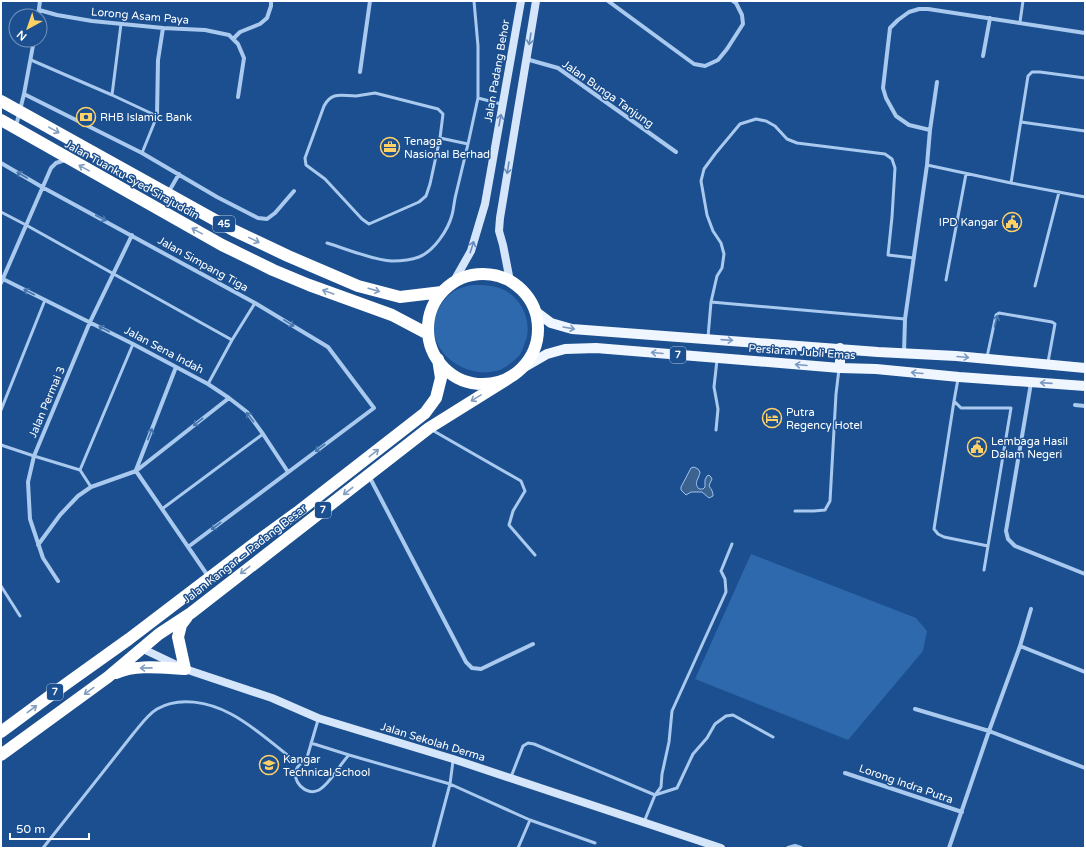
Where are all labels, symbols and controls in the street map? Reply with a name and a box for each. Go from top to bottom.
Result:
street label: Lorong Asam Paya [91,5,189,27]
north arrow [8,8,48,48]
street label: Jalan Padang Behor [482,18,513,123]
text: N [14,27,29,43]
one-way arrow [526,33,534,46]
street label: Jalan Bunga Tanjung [560,58,656,130]
bank icon: RHB Islamic Bank [75,106,97,128]
place label: RHB Islamic Bank [100,111,192,124]
one-way arrow [496,114,504,127]
one-way arrow [48,127,60,135]
place label: Tenaga Nasional Berhad [404,135,490,161]
office icon: Tenaga Nasional Berhad [379,136,401,158]
street label: Jalan Tuanku Syed Sirajuddin [62,137,202,223]
one-way arrow [504,161,512,174]
one-way arrow [78,163,90,171]
one-way arrow [16,170,28,178]
public building icon: IPD Kangar [1001,211,1023,233]
one-way arrow [95,215,107,223]
road number: 45 [213,216,235,232]
place label: IPD Kangar [939,216,999,229]
one-way arrow [192,227,204,235]
street label: Jalan Simpang Tiga [156,234,250,294]
one-way arrow [248,237,260,244]
one-way arrow [469,240,476,253]
one-way arrow [367,287,380,294]
one-way arrow [24,288,36,296]
one-way arrow [321,288,334,295]
one-way arrow [992,315,1000,328]
one-way arrow [283,320,295,328]
street label: Jalan Sena Indah [122,324,206,376]
one-way arrow [563,324,576,332]
one-way arrow [98,325,110,332]
one-way arrow [720,337,733,344]
street label: Persiaran Jubli Emas [748,342,856,362]
road number: 7 [670,347,686,363]
one-way arrow [651,349,664,357]
one-way arrow [956,353,969,361]
one-way arrow [795,361,808,368]
street label: Jalan Permai 3 [26,364,68,440]
one-way arrow [910,369,923,377]
one-way arrow [1040,380,1053,387]
one-way arrow [470,395,482,403]
place label: Putra Regency Hotel [786,406,862,432]
hotel icon: Putra Regency Hotel [761,407,783,429]
one-way arrow [246,411,255,422]
one-way arrow [193,417,204,426]
one-way arrow [146,429,154,441]
place label: Lembaga Hasil Dalam Negeri [991,435,1068,461]
public building icon: Lembaga Hasil Dalam Negeri [966,436,988,458]
one-way arrow [315,444,326,452]
one-way arrow [368,449,379,457]
one-way arrow [343,486,354,495]
street label: Jalan Kangar – Padang Besar [181,501,310,606]
road number: 7 [315,502,331,518]
one-way arrow [211,522,222,530]
one-way arrow [240,566,251,575]
one-way arrow [140,664,153,672]
road number: 7 [47,684,63,700]
one-way arrow [84,687,95,695]
one-way arrow [27,705,38,713]
street label: Jalan Sekolah Derma [379,720,487,764]
place label: Kangar Technical School [283,753,370,779]
school or university icon: Kangar Technical School [258,754,280,776]
street label: Lorong Indra Putra [857,762,955,806]
scale bar [10,815,89,841]
text: 50 m [16,822,45,836]

